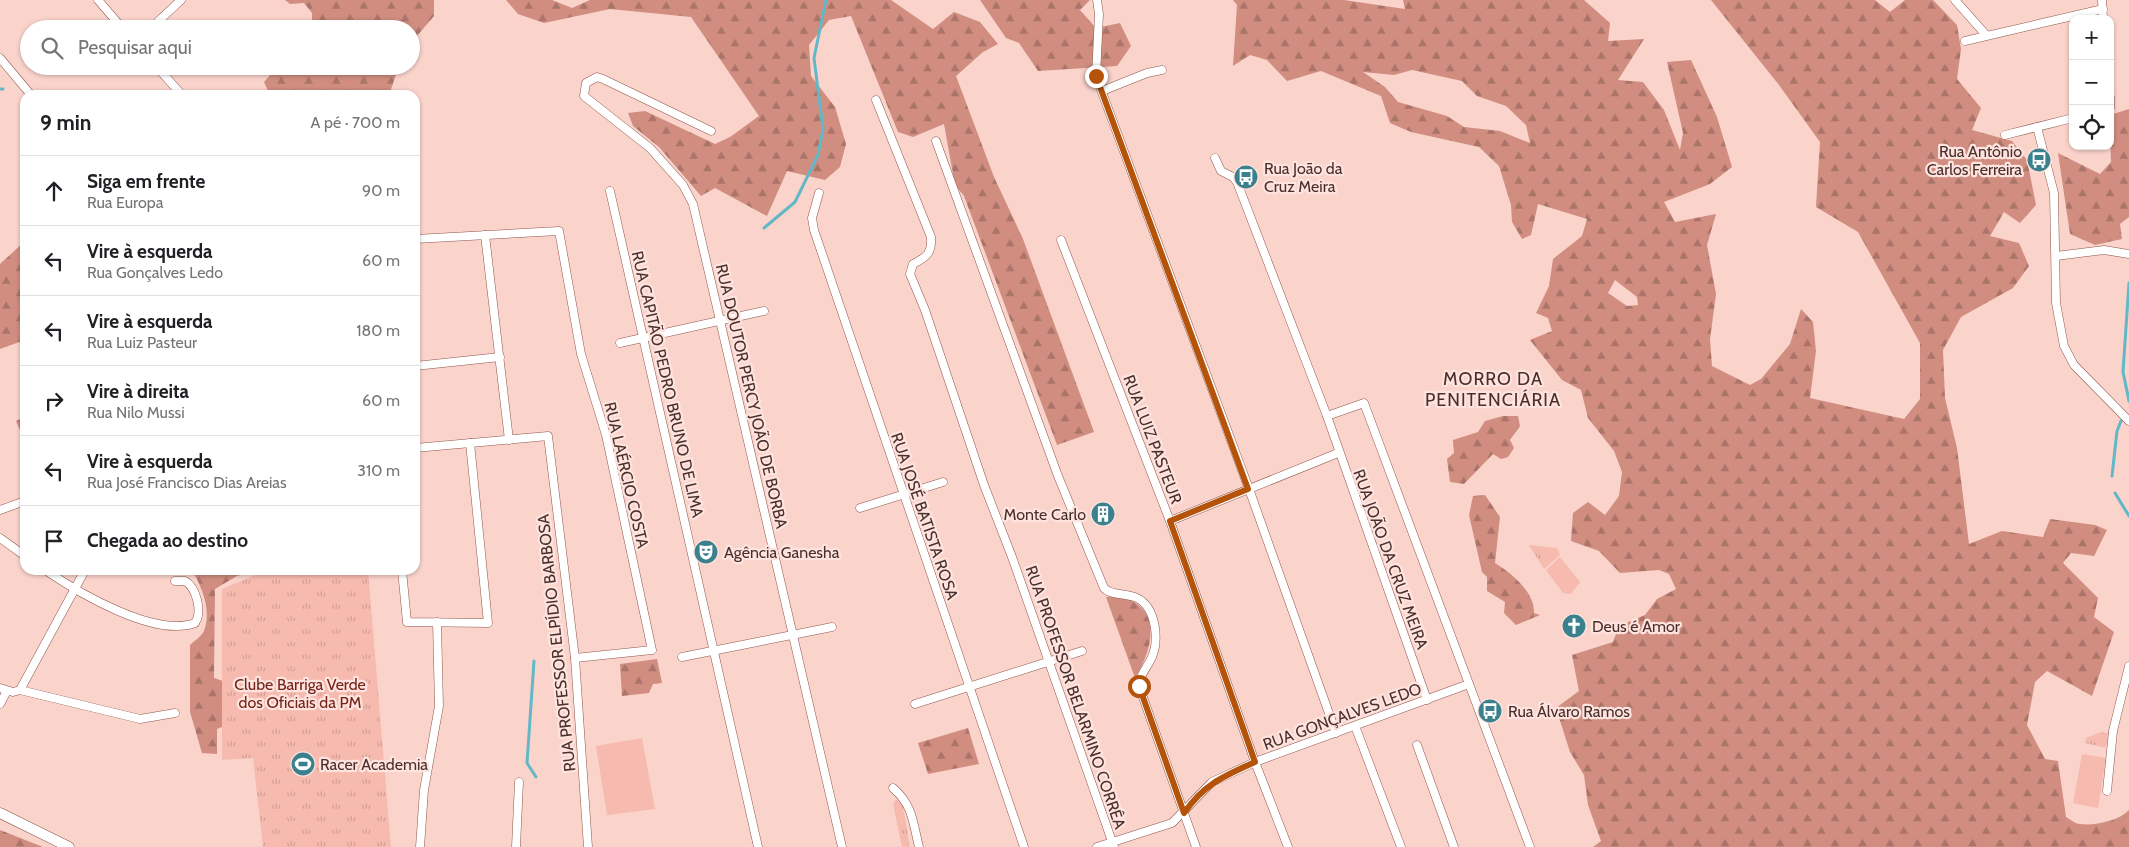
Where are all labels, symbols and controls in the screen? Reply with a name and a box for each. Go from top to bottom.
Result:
map controls [2069,15,2114,150]
button: + [2069,15,2114,60]
search box [20,20,420,75]
icon: search [38,34,66,62]
text: Pesquisar aqui [78,36,192,59]
button: − [2069,60,2114,105]
route end [1085,65,1108,88]
button: locate [2069,105,2114,150]
text: 9 min [40,110,91,135]
text: A pé · 700 m [311,113,400,132]
place label: Rua Antônio Carlos Ferreira [1927,142,2022,179]
bus stop icon: Rua Antônio Carlos Ferreira [2026,147,2052,173]
place label: Rua João da Cruz Meira [1264,159,1343,196]
bus stop icon: Rua João da Cruz Meira [1233,164,1259,190]
text: Siga em frente [87,170,205,193]
icon: ahead [40,177,68,205]
text: 90 m [362,181,400,200]
text: Rua Europa [87,193,163,212]
text: Vire à esquerda [87,240,213,263]
icon: left [40,247,68,275]
street label: RUA CAPITÃO PEDRO BRUNO DE LIMA [628,249,707,519]
text: 60 m [362,251,400,270]
street label: RUA DOUTOR PERCY JOÃO DE BORBA [712,262,791,530]
text: Rua Gonçalves Ledo [87,263,223,282]
text: Vire à esquerda [87,310,213,333]
icon: left [40,317,68,345]
text: 180 m [356,321,400,340]
text: Rua Luiz Pasteur [87,333,197,352]
district label: MORRO DA PENITENCIÁRIA [1425,368,1561,411]
street label: RUA LUIZ PASTEUR [1119,372,1186,507]
text: Vire à direita [87,380,189,403]
icon: right [40,387,68,415]
text: 60 m [362,391,400,410]
street label: RUA LAÉRCIO COSTA [600,400,653,550]
text: Rua Nilo Mussi [87,403,185,422]
street label: RUA JOSÉ BATISTA ROSA [887,430,962,602]
text: Vire à esquerda [87,450,213,473]
icon: left [40,457,68,485]
text: 310 m [357,461,400,480]
street label: RUA JOÃO DA CRUZ MEIRA [1349,467,1432,652]
text: Rua José Francisco Dias Areias [87,473,287,492]
building icon: Monte Carlo [1090,501,1116,527]
place label: Monte Carlo [1003,505,1086,524]
street label: RUA PROFESSOR ELPÍDIO BARBOSA [534,513,579,773]
icon: arrive [40,527,68,555]
text: Chegada ao destino [87,529,248,552]
theatre icon: Agência Ganesha [693,539,719,565]
place label: Agência Ganesha [724,543,840,562]
street label: RUA PROFESSOR BELARMINO CORRÊA [1021,563,1130,831]
church icon: Deus é Amor [1561,613,1587,639]
place label: Deus é Amor [1592,617,1681,636]
park label: Clube Barriga Verde dos Oficiais da PM [234,675,366,712]
route start [1128,675,1151,698]
street label: RUA GONÇALVES LEDO [1260,679,1424,754]
bus stop icon: Rua Álvaro Ramos [1477,698,1503,724]
place label: Rua Álvaro Ramos [1508,702,1630,721]
sports icon: Racer Academia [290,751,316,777]
place label: Racer Academia [320,755,428,774]

